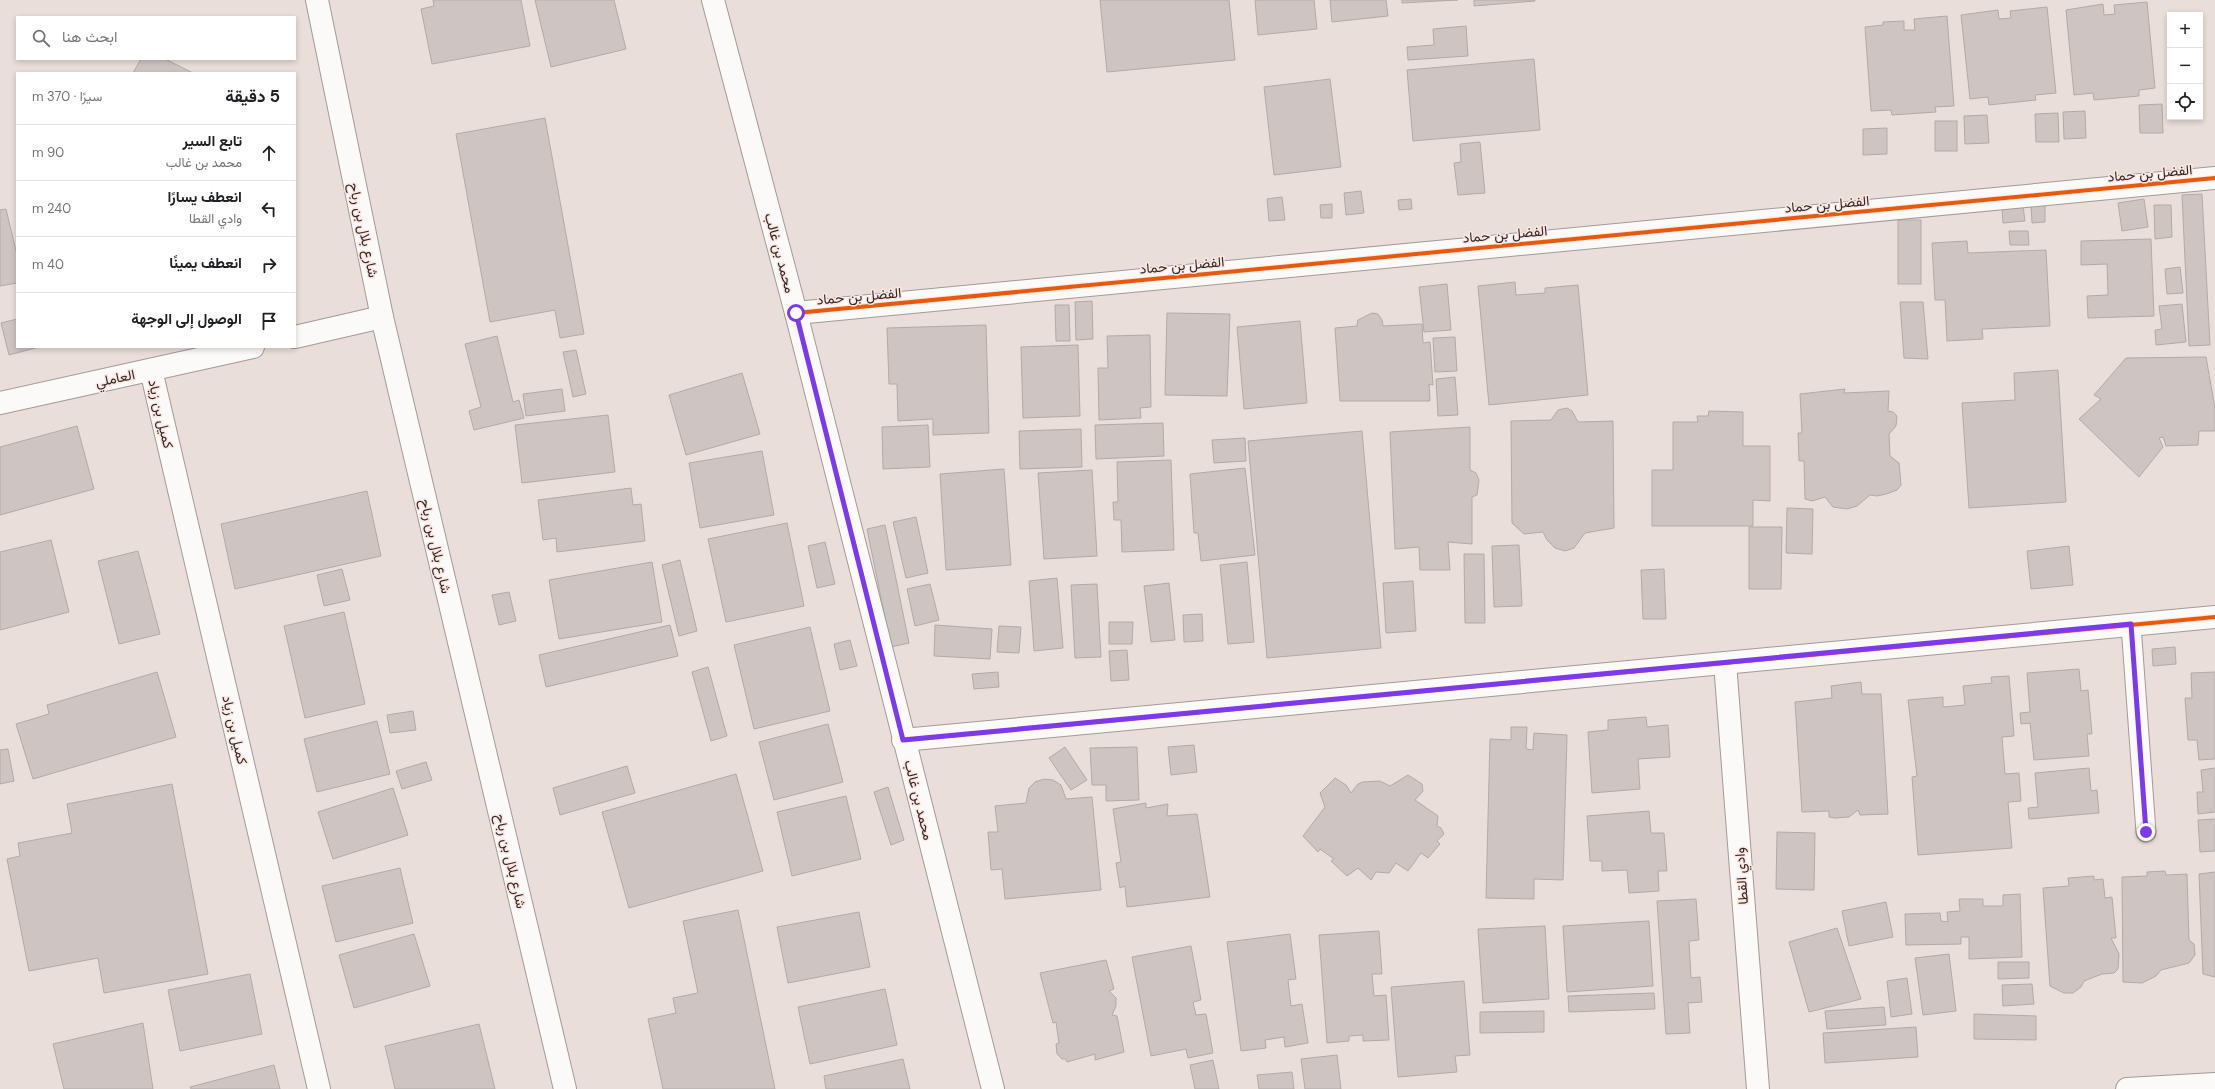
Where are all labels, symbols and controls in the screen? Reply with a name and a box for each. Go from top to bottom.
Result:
map controls [2167,12,2203,120]
button: + [2167,12,2203,48]
search box [16,16,296,60]
icon: search [30,27,52,49]
text: ابحث هنا [62,27,117,47]
button: − [2167,48,2203,84]
button: locate [2167,84,2203,120]
text: 5 دقيقة [225,85,280,107]
text: سيرًا · 370 m [32,88,102,105]
text: تابع السير [183,131,242,151]
icon: ahead [258,142,280,164]
text: 90 m [32,144,64,161]
text: محمد بن غالب [166,154,242,171]
street label: الفضل بن حماد [2107,160,2193,186]
street label: شارع بلال بن رباح [343,181,383,280]
text: انعطف يسارًا [167,187,242,207]
street label: الفضل بن حماد [1784,191,1870,217]
icon: left [258,198,280,220]
text: 240 m [32,200,71,217]
text: وادي القطا [189,210,242,227]
street label: محمد بن غالب [761,211,799,295]
street label: الفضل بن حماد [1462,221,1548,247]
street label: الفضل بن حماد [1139,252,1225,278]
text: انعطف يمينًا [169,253,242,273]
icon: right [258,254,280,276]
text: 40 m [32,256,64,273]
street label: الفضل بن حماد [816,283,902,309]
route start [787,304,805,322]
text: الوصول إلى الوجهة [131,309,242,329]
icon: arrive [258,310,280,332]
street label: العاملي [94,365,137,394]
street label: كميل بن زياد [144,378,178,450]
street label: شارع بلال بن رباح [414,497,456,596]
street label: كميل بن زياد [218,694,252,766]
street label: محمد بن غالب [900,758,938,842]
street label: شارع بلال بن رباح [489,812,531,911]
route end [2137,823,2155,841]
street label: وادي القطا [1730,847,1755,905]

